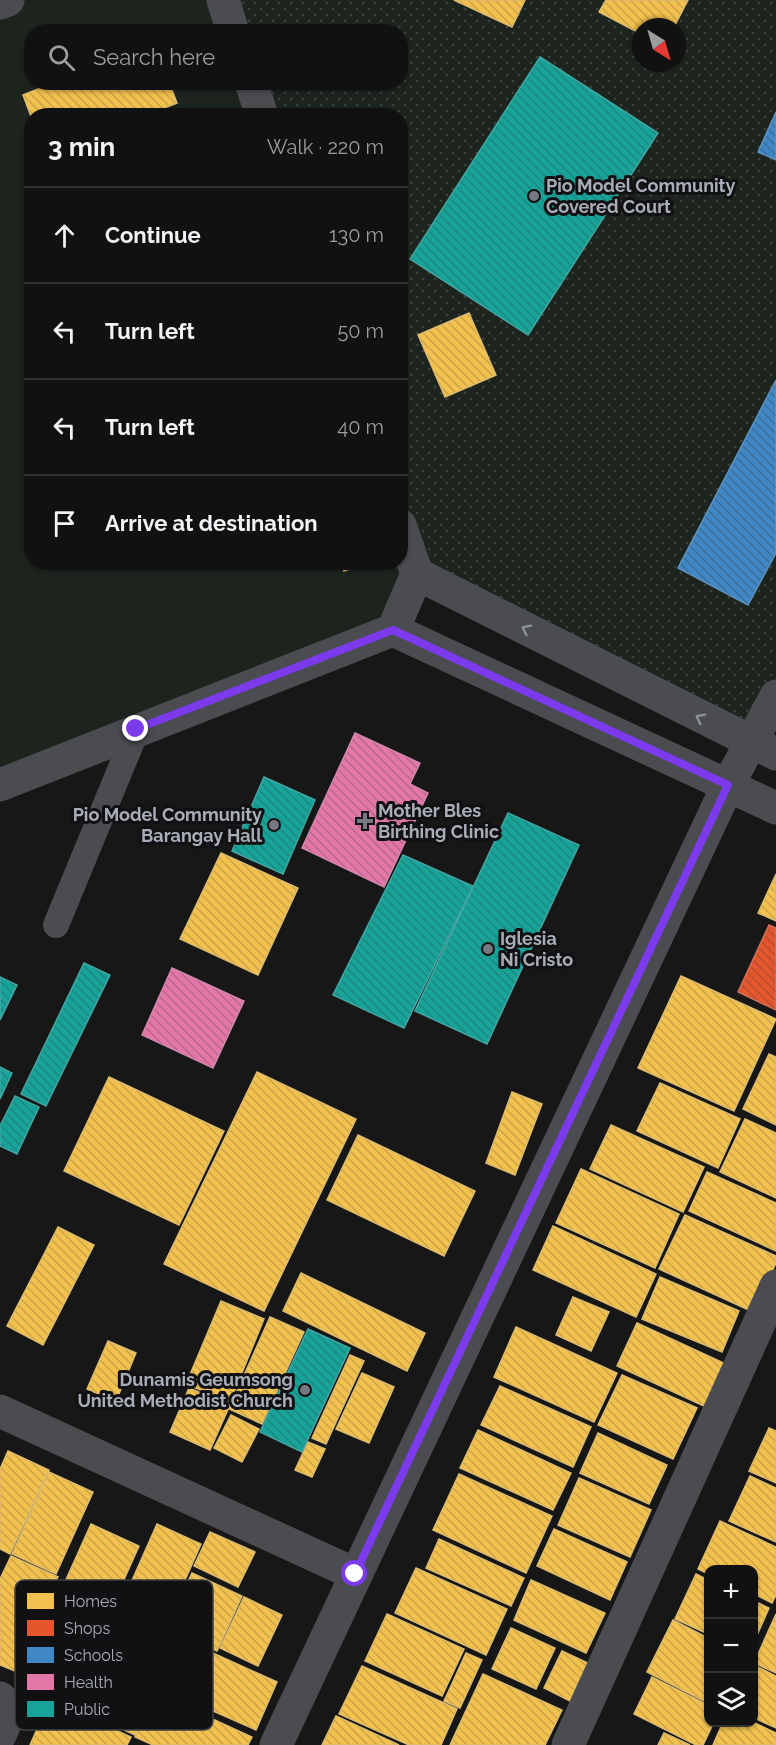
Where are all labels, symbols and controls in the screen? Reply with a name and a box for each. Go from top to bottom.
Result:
north arrow [632,18,686,72]
search box [24,24,408,90]
icon: search [45,41,78,74]
text: Search here [93,44,215,70]
text: 3 min [48,132,115,162]
text: Walk · 220 m [267,135,384,159]
place label: Pio Model Community Covered Court [546,175,735,217]
marker: Pio Model Community Covered Court [527,189,541,203]
icon: ahead [48,219,81,252]
text: Continue [105,222,201,248]
text: 130 m [329,223,384,247]
icon: left [48,315,81,348]
text: Turn left [105,318,195,344]
text: 50 m [337,319,384,343]
icon: left [48,411,81,444]
text: Turn left [105,414,195,440]
text: 40 m [337,415,384,439]
icon: arrive [48,507,81,540]
text: Arrive at destination [105,510,318,536]
one-way arrow [521,625,532,637]
one-way arrow [695,713,706,725]
route end [122,715,148,741]
place label: Mother Bles Birthing Clinic [378,800,499,842]
place label: Pio Model Community Barangay Hall [73,804,262,846]
marker: Mother Bles Birthing Clinic [356,812,374,830]
marker: Pio Model Community Barangay Hall [267,818,281,832]
place label: Iglesia Ni Cristo [500,928,573,970]
marker: Iglesia Ni Cristo [481,942,495,956]
place label: Dunamis Geumsong United Methodist Church [77,1369,293,1411]
marker: Dunamis Geumsong United Methodist Church [298,1383,312,1397]
route start [341,1560,367,1586]
map controls [704,1565,758,1727]
button: + [704,1565,758,1619]
legend [15,1580,213,1730]
text: Homes [64,1592,117,1611]
text: Shops [64,1619,110,1638]
button: − [704,1619,758,1673]
text: Schools [64,1646,123,1665]
text: Health [64,1673,113,1692]
button: layers [704,1673,758,1727]
text: Public [64,1700,110,1719]

